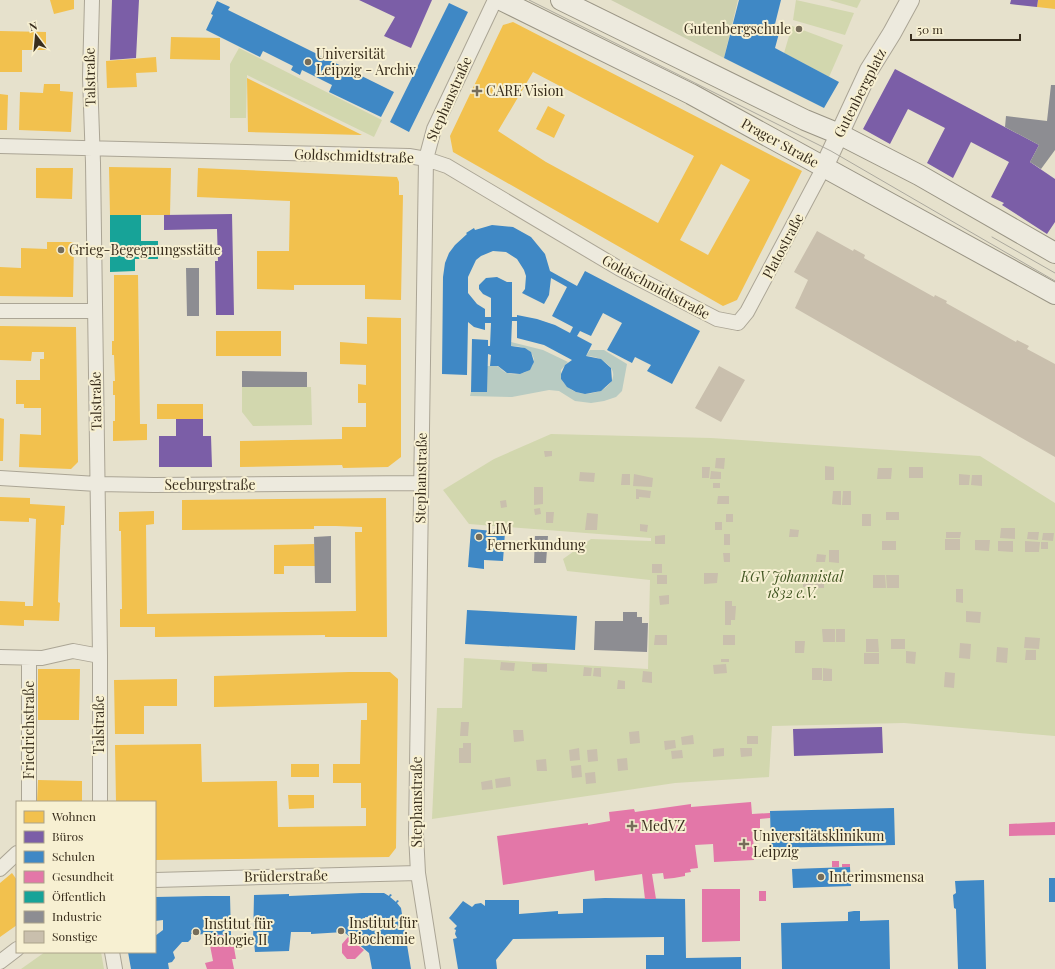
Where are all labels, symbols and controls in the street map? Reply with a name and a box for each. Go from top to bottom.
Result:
north arrow [16,16,56,56]
scale bar [911,16,1020,42]
text: N [27,18,39,34]
place label: Gutenbergschule [684,19,791,38]
text: 50 m [917,21,943,37]
marker: Gutenbergschule [794,24,804,34]
place label: Universität Leipzig - Archiv [316,44,416,79]
street label: Gutenbergplatz [829,45,890,141]
street label: Talstraße [79,47,100,107]
street label: Stephanstraße [421,53,476,144]
marker: Universität Leipzig - Archiv [303,57,313,67]
place label: CARE Vision [486,81,564,100]
marker: CARE Vision [471,85,483,97]
street label: Prager Straße [738,113,823,172]
street label: Goldschmidtstraße [294,144,414,167]
street label: Platostraße [757,210,808,282]
place label: Grieg-Begegnungsstätte [69,240,221,259]
marker: Grieg-Begegnungsstätte [56,245,66,255]
street label: Goldschmidtstraße [599,250,714,323]
street label: Talstraße [85,371,106,431]
street label: Stephanstraße [410,432,431,524]
street label: Seeburgstraße [165,475,255,494]
place label: LIM Fernerkundung [487,519,586,554]
marker: LIM Fernerkundung [474,532,484,542]
park label: KGV Johannistal 1832 e.V. [740,567,844,602]
street label: Friedrichstraße [19,681,38,779]
street label: Talstraße [89,695,108,755]
street label: Stephanstraße [407,757,426,847]
legend [16,801,156,953]
text: Wohnen [51,808,96,824]
place label: MedVZ [641,816,685,835]
marker: MedVZ [626,820,638,832]
place label: Universitätsklinikum Leipzig [753,826,885,861]
text: Büros [52,828,84,844]
marker: Universitätsklinikum Leipzig [738,838,750,850]
text: Schulen [52,848,95,864]
street label: Brüderstraße [244,865,328,886]
place label: Interimsmensa [829,867,924,886]
text: Gesundheit [52,868,115,884]
marker: Interimsmensa [816,872,826,882]
text: Öffentlich [52,888,106,904]
text: Industrie [52,908,102,924]
place label: Institut für Biochemie [349,913,418,948]
place label: Institut für Biologie II [204,914,273,949]
marker: Institut für Biochemie [336,926,346,936]
marker: Institut für Biologie II [191,927,201,937]
text: Sonstige [52,928,98,944]

